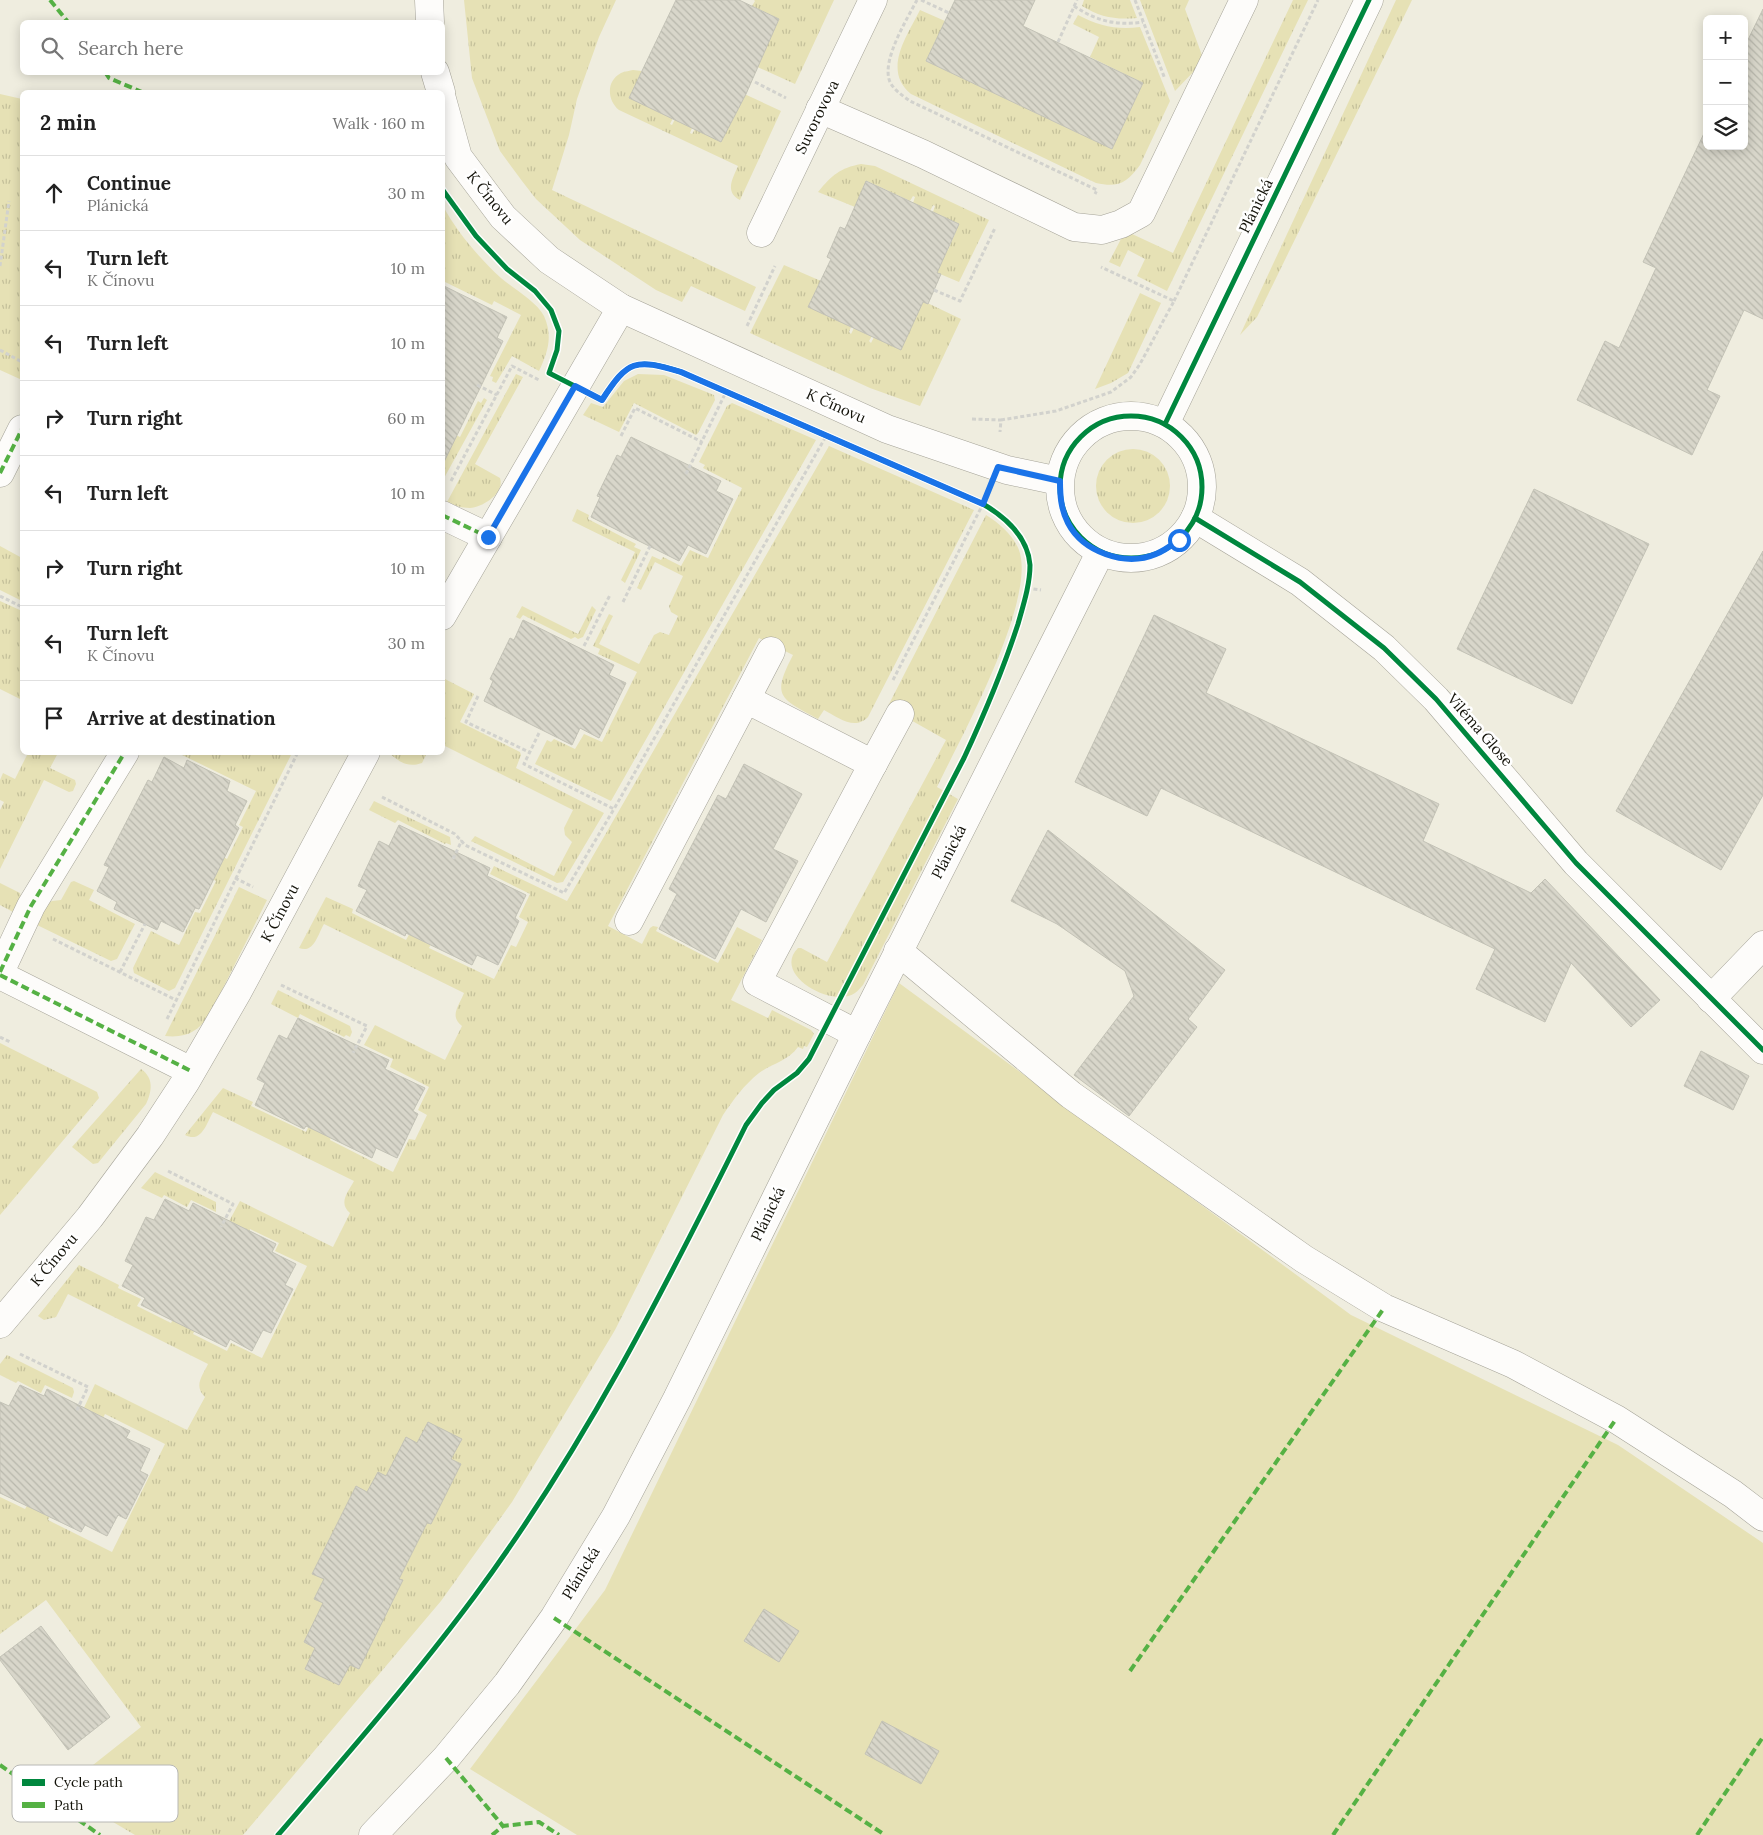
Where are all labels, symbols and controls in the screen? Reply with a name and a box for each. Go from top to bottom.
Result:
map controls [1703,15,1748,150]
button: + [1703,15,1748,60]
search box [20,20,445,75]
icon: search [38,34,66,62]
text: Search here [78,36,184,60]
button: − [1703,60,1748,105]
street label: Suvorovova [790,76,843,157]
button: layers [1703,105,1748,150]
text: 2 min [40,109,96,136]
text: Walk · 160 m [333,113,425,133]
street label: K Čínovu [463,167,518,228]
text: Continue [87,171,171,195]
street label: Plánická [1234,175,1277,236]
icon: ahead [40,179,68,207]
text: 30 m [388,183,425,203]
text: Plánická [87,195,149,215]
text: Turn left [87,246,168,270]
icon: left [40,254,68,282]
text: 10 m [391,258,425,278]
text: K Čínovu [87,270,154,290]
icon: left [40,329,68,357]
text: Turn left [87,331,168,355]
text: 10 m [391,333,425,353]
street label: K Čínovu [803,384,869,427]
icon: right [40,404,68,432]
text: Turn right [87,406,183,430]
text: 60 m [387,408,425,428]
icon: left [40,479,68,507]
text: Turn left [87,481,168,505]
text: 10 m [391,483,425,503]
route end [477,526,500,549]
route start [1168,529,1191,552]
icon: right [40,554,68,582]
text: Turn right [87,556,183,580]
text: 10 m [391,558,425,578]
text: Turn left [87,621,168,645]
icon: left [40,629,68,657]
text: 30 m [388,633,425,653]
text: K Čínovu [87,645,154,665]
street label: Viléma Glose [1443,689,1517,770]
icon: arrive [40,704,68,732]
text: Arrive at destination [87,706,276,730]
street label: Plánická [927,821,970,882]
street label: K Čínovu [256,880,303,945]
street label: Plánická [746,1183,789,1244]
street label: K Čínovu [26,1229,81,1290]
street label: Plánická [558,1543,604,1602]
legend [12,1765,178,1822]
text: Cycle path [54,1773,123,1791]
text: Path [54,1796,83,1814]

